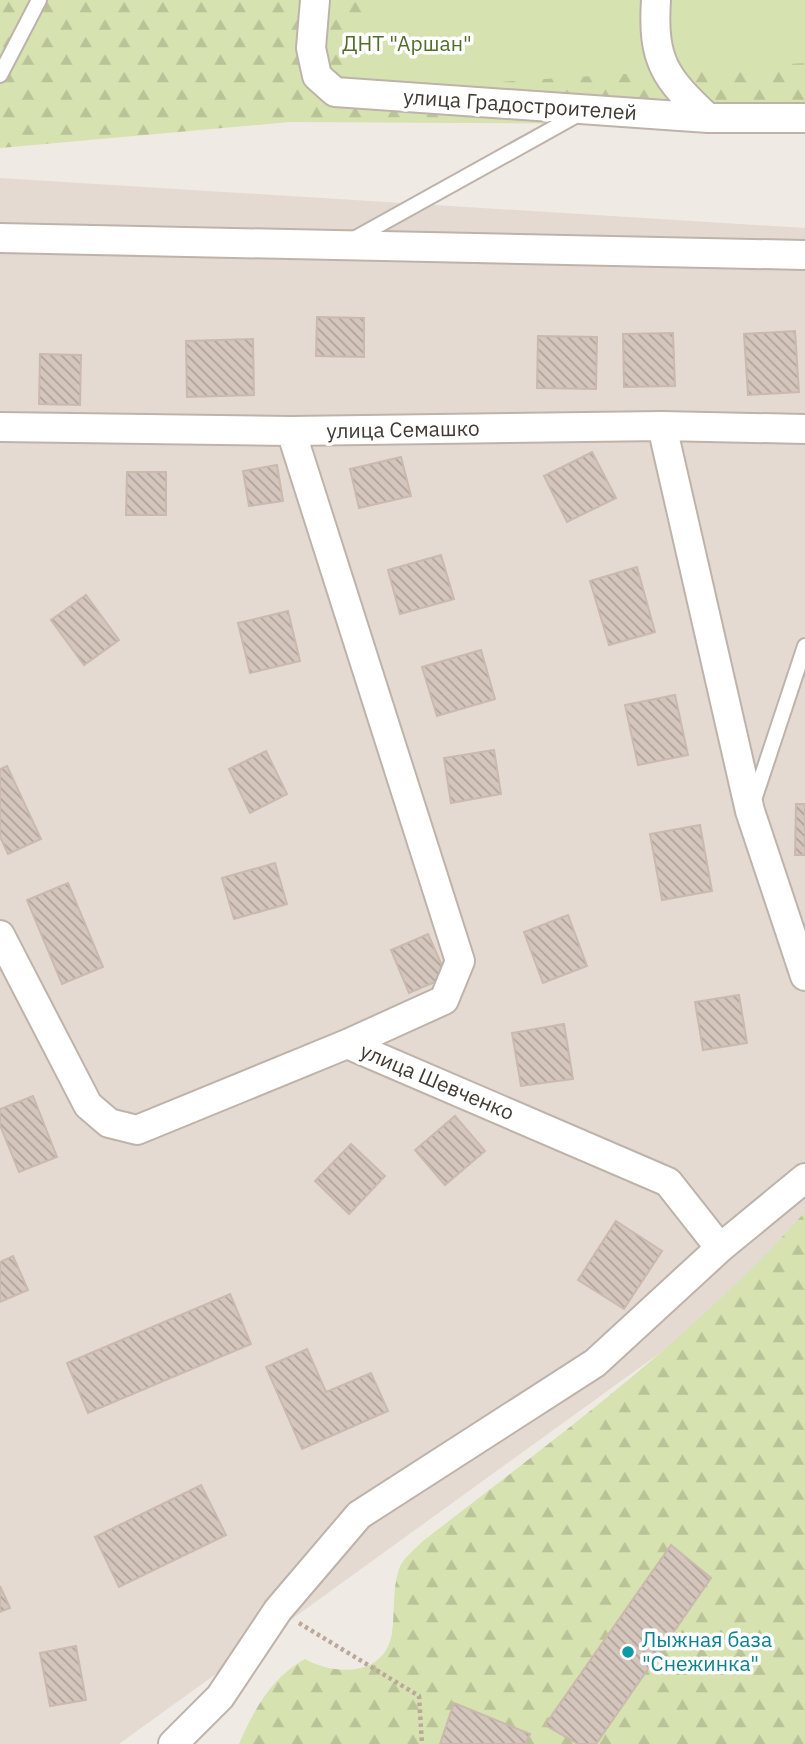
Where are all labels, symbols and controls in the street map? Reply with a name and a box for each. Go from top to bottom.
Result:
park label: ДНТ "Аршан" [342,29,472,57]
street label: улица Градостроителей [402,82,638,126]
street label: улица Семашко [326,414,480,444]
street label: улица Шевченко [356,1036,519,1126]
place label: Лыжная база "Снежинка" [642,1625,772,1677]
marker: Лыжная база "Снежинка" [620,1644,636,1660]

